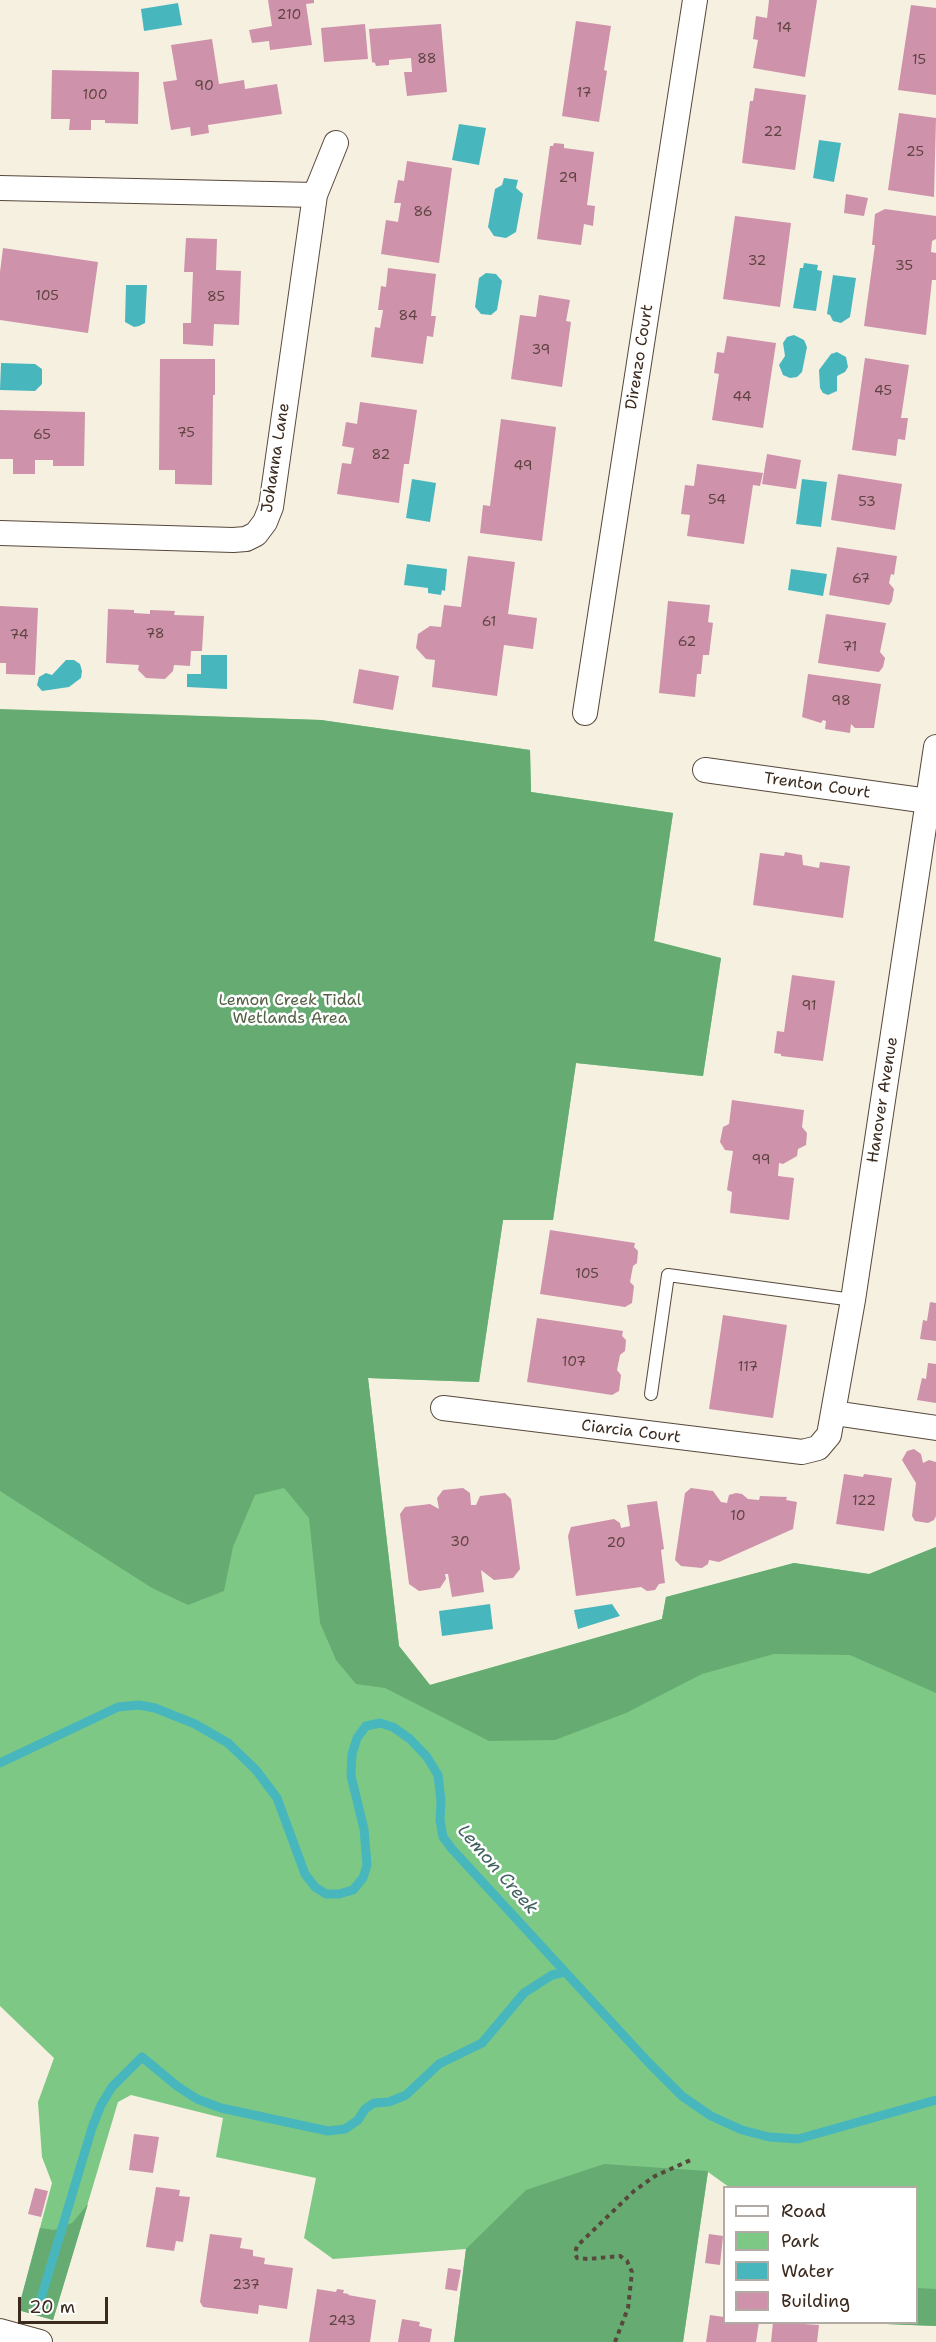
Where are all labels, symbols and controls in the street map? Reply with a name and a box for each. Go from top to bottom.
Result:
house number: 210 [277,7,301,23]
house number: 14 [776,20,792,36]
house number: 88 [417,51,437,67]
house number: 15 [912,52,926,68]
house number: 90 [194,78,214,94]
house number: 17 [577,85,591,101]
house number: 100 [83,87,107,103]
house number: 22 [764,124,782,140]
house number: 25 [906,144,924,160]
house number: 29 [559,170,577,186]
house number: 86 [413,204,433,220]
house number: 32 [748,253,766,269]
house number: 35 [895,258,913,274]
house number: 105 [35,288,59,304]
house number: 85 [207,289,225,305]
street label: Direnzo Court [622,303,658,411]
house number: 84 [398,308,418,324]
house number: 39 [532,342,550,358]
house number: 45 [874,383,892,399]
house number: 44 [732,389,752,405]
street label: Johanna Lane [258,402,294,514]
house number: 75 [177,425,195,441]
house number: 65 [33,427,51,443]
house number: 82 [372,447,390,463]
house number: 49 [514,458,532,474]
house number: 54 [708,492,726,508]
house number: 53 [858,494,876,510]
house number: 67 [852,571,870,587]
house number: 61 [482,614,496,630]
house number: 78 [145,626,165,642]
house number: 74 [10,627,28,643]
house number: 62 [678,634,696,650]
house number: 71 [843,639,857,655]
house number: 98 [831,693,851,709]
street label: Trenton Court [763,769,871,803]
park label: Lemon Creek Tidal Wetlands Area [218,991,362,1029]
house number: 91 [801,998,817,1014]
street label: Hanover Avenue [864,1036,902,1164]
house number: 99 [751,1152,771,1168]
house number: 105 [575,1266,599,1282]
house number: 107 [562,1354,586,1370]
house number: 117 [738,1359,758,1375]
street label: Ciarcia Court [580,1416,682,1448]
house number: 122 [852,1493,876,1509]
house number: 10 [730,1508,746,1524]
house number: 30 [450,1534,470,1550]
house number: 20 [606,1535,626,1551]
water label: Lemon Creek [452,1821,542,1919]
legend [723,2186,918,2324]
text: Road [781,2199,826,2223]
text: Park [781,2229,820,2253]
text: Water [781,2259,834,2283]
house number: 237 [232,2277,260,2293]
scale bar [21,2285,111,2323]
text: Building [781,2289,850,2313]
text: 20 m [29,2295,75,2319]
house number: 243 [328,2313,356,2329]

